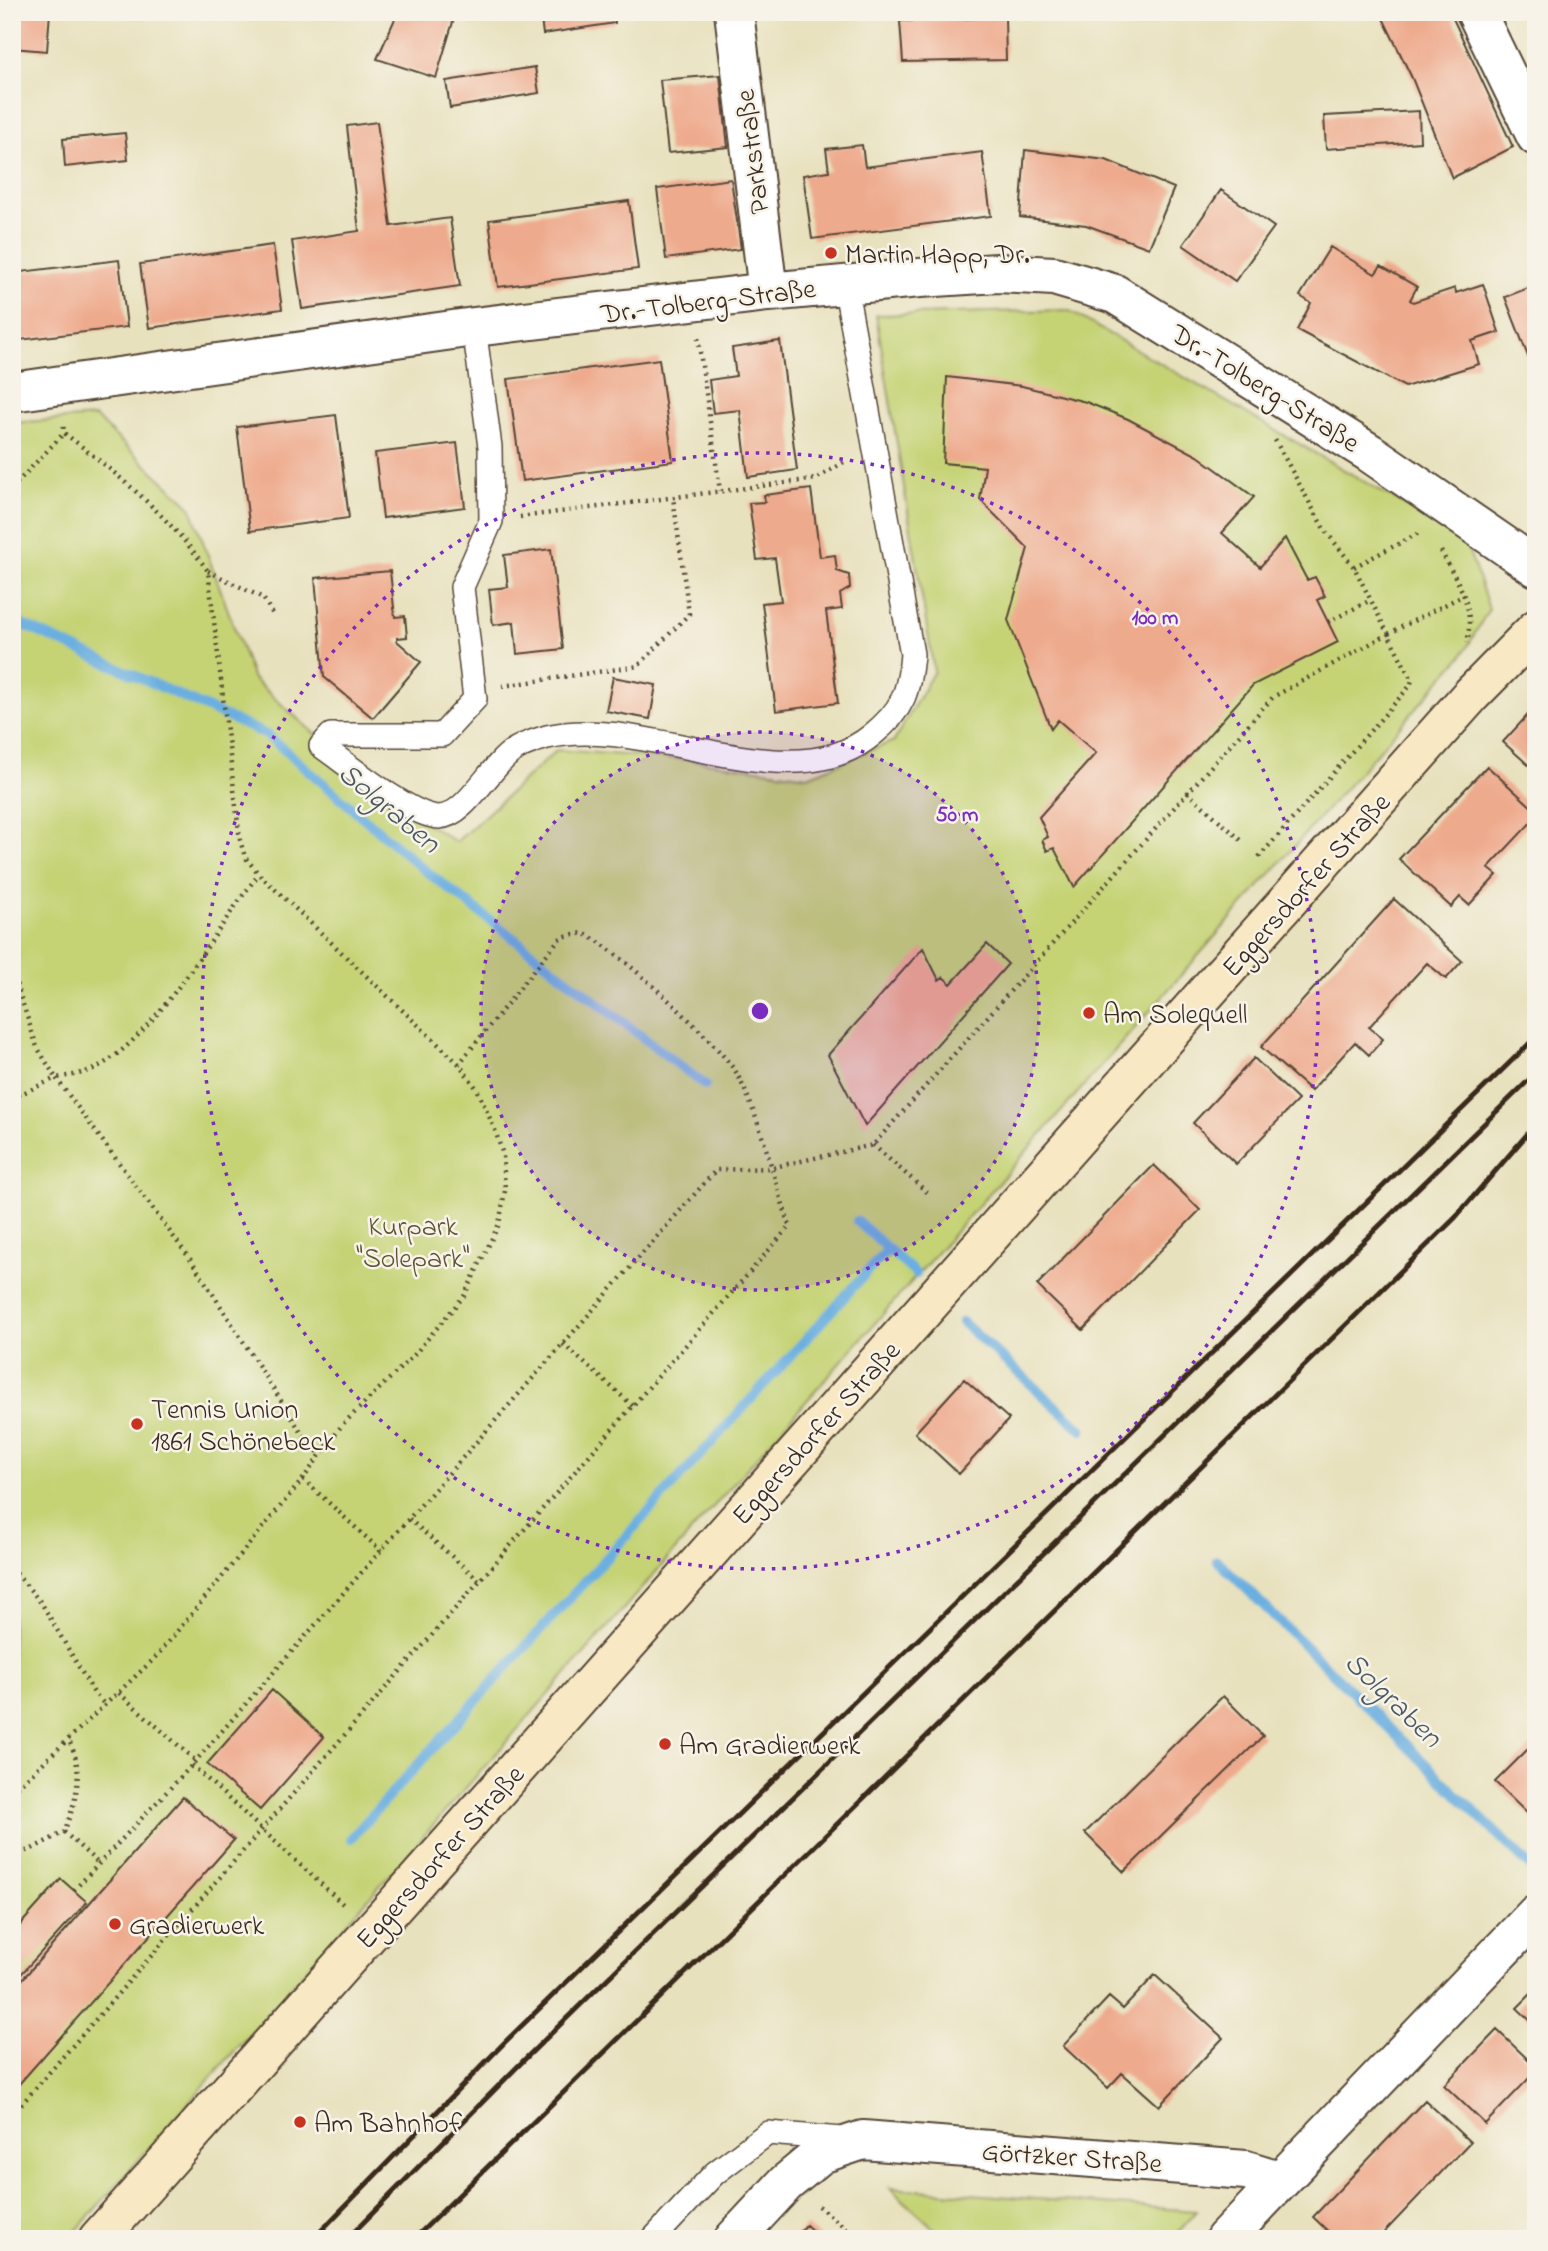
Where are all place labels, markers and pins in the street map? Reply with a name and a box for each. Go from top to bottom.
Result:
place label: Martin Happ, Dr. [845,236,1030,277]
marker: Martin Happ, Dr. [823,245,839,261]
place label: Am Solequell [1103,996,1247,1037]
centre of rings [748,999,772,1023]
marker: Am Solequell [1081,1005,1097,1021]
place label: Tennis Union 1861 Schönebeck [151,1391,336,1464]
marker: Tennis Union 1861 Schönebeck [129,1416,145,1432]
place label: Am Gradierwerk [679,1727,861,1768]
marker: Am Gradierwerk [657,1736,673,1752]
place label: Gradierwerk [129,1907,265,1948]
marker: Gradierwerk [107,1916,123,1932]
place label: Am Bahnhof [314,2105,462,2146]
marker: Am Bahnhof [292,2114,308,2130]

